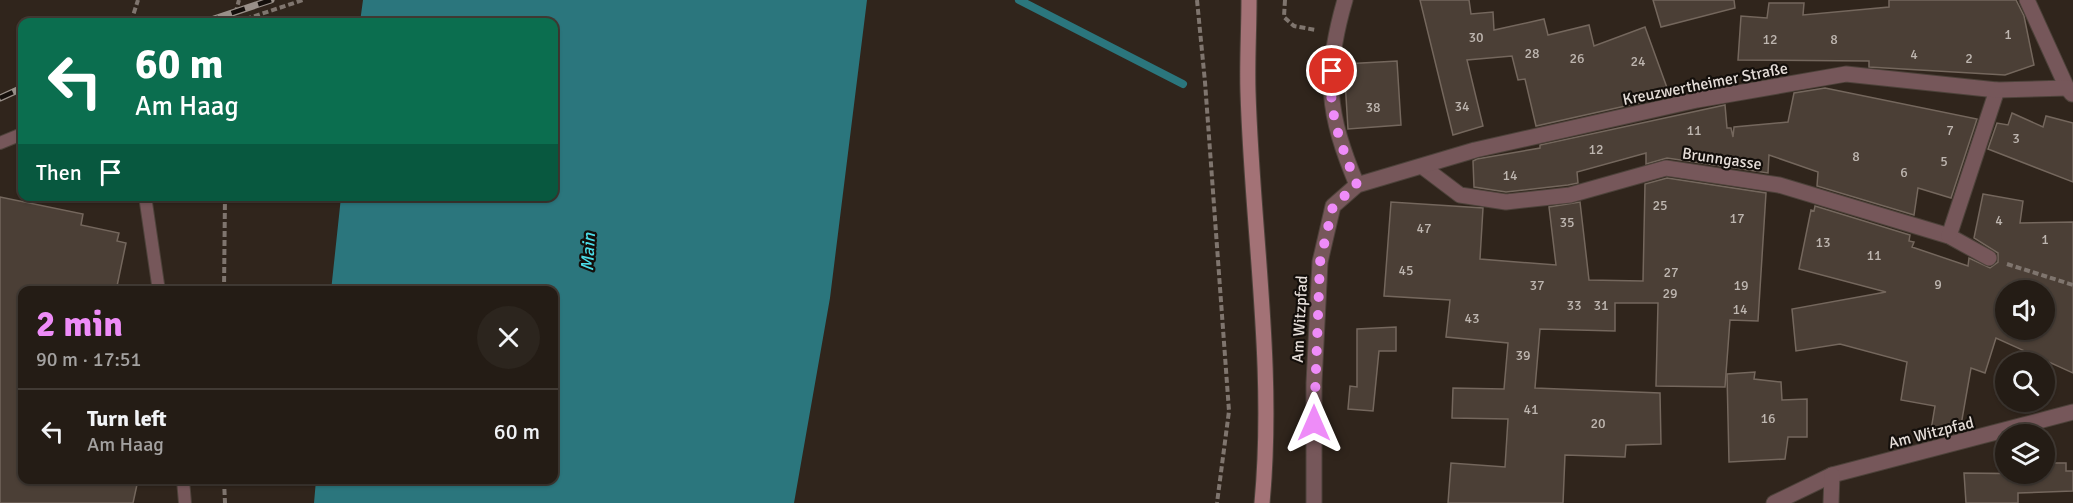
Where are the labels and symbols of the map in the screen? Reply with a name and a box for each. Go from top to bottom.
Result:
house number: 1 [2004,26,2012,43]
house number: 30 [1468,29,1484,46]
house number: 12 [1762,31,1778,48]
house number: 8 [1830,31,1838,48]
pin [1306,45,1357,96]
house number: 28 [1524,45,1540,62]
house number: 4 [1910,46,1918,63]
house number: 26 [1569,50,1585,67]
house number: 2 [1965,50,1973,67]
house number: 24 [1630,53,1646,70]
street label: Kreuzwertheimer Straße [1621,58,1789,110]
house number: 34 [1454,98,1470,115]
house number: 38 [1365,99,1381,116]
house number: 11 [1686,122,1702,139]
house number: 7 [1946,122,1954,139]
house number: 3 [2012,130,2020,147]
house number: 12 [1588,141,1604,158]
street label: Brunngasse [1681,144,1763,174]
house number: 8 [1852,148,1860,165]
house number: 5 [1940,153,1948,170]
house number: 6 [1900,164,1908,181]
house number: 14 [1502,167,1518,184]
house number: 25 [1652,197,1668,214]
house number: 17 [1729,210,1745,227]
house number: 4 [1995,212,2003,229]
house number: 35 [1559,214,1575,231]
house number: 47 [1416,220,1432,237]
water label: Main [576,231,600,272]
house number: 1 [2041,231,2049,248]
house number: 13 [1815,234,1831,251]
house number: 11 [1866,247,1882,264]
house number: 45 [1398,262,1414,279]
house number: 27 [1663,264,1679,281]
street label: Am Witzpfad [1288,275,1312,363]
house number: 9 [1934,276,1942,293]
house number: 37 [1529,277,1545,294]
house number: 19 [1733,277,1749,294]
house number: 29 [1662,285,1678,302]
house number: 33 [1566,297,1582,314]
house number: 31 [1593,297,1609,314]
house number: 14 [1732,301,1748,318]
house number: 43 [1464,310,1480,327]
house number: 39 [1515,347,1531,364]
position arrow [1282,391,1346,455]
house number: 41 [1523,401,1539,418]
house number: 16 [1760,410,1776,427]
street label: Am Witzpfad [1886,413,1976,453]
house number: 20 [1590,415,1606,432]

